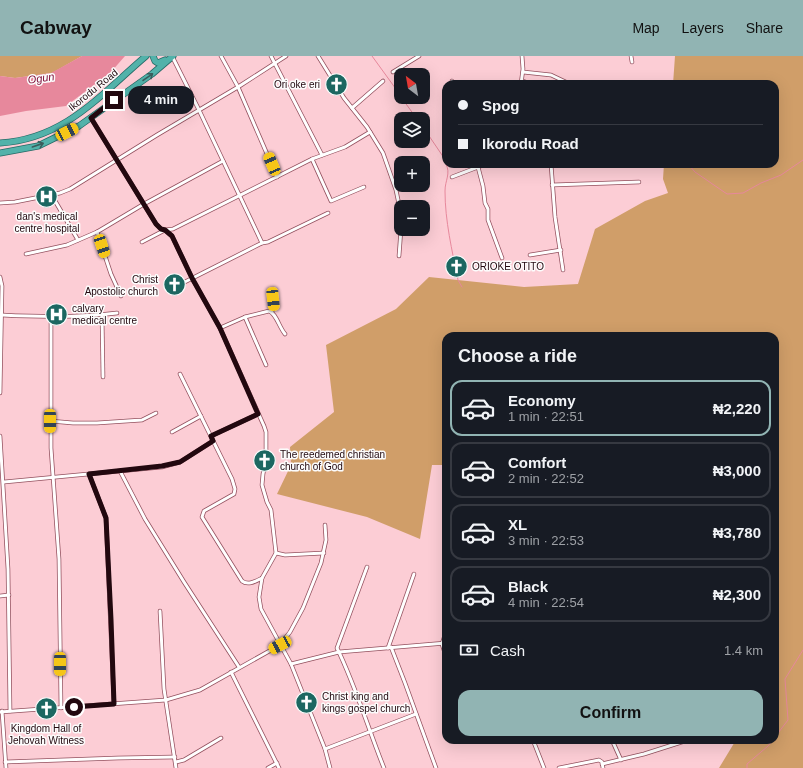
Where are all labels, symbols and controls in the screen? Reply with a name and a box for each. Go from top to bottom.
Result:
text: Cabway [20,17,92,38]
text: Map [632,20,660,36]
text: Layers [682,20,724,36]
text: Share [746,20,783,36]
street label: Ikorodu Road [66,67,120,113]
north arrow [394,68,430,104]
map controls [394,68,430,236]
water label: Ogun [27,70,55,86]
church icon: Ori oke eri [323,71,349,97]
one-way arrow [142,73,153,81]
place label: Ori oke eri [274,79,320,90]
callout: 4 min [128,86,194,114]
route end [105,91,123,109]
text: 4 min [144,92,178,107]
text: Spog [482,97,520,114]
button: layers [394,112,430,148]
car [54,121,80,143]
text: Ikorodu Road [482,135,579,152]
one-way arrow [32,141,44,149]
car [262,151,282,177]
button: + [394,156,430,192]
hospital icon: dan's medical centre hospital [34,183,60,209]
button: − [394,200,430,236]
place label: dan's medical centre hospital [14,211,80,234]
car [93,233,111,259]
church icon: ORIOKE OTITO [444,253,470,279]
place label: ORIOKE OTITO [472,261,544,272]
church icon: Christ Apostolic church [161,272,187,298]
place label: Christ Apostolic church [85,274,158,297]
car [266,286,280,312]
hospital icon: calvary medical centre [44,301,70,327]
place label: calvary medical centre [72,303,137,326]
text: Choose a ride [458,346,577,366]
icon: car [460,390,496,426]
text: Economy [508,392,576,409]
text: ₦2,220 [713,400,761,417]
car [44,409,56,433]
text: 1 min · 22:51 [508,409,584,424]
church icon: The reedemed christian church of God [251,447,277,473]
place label: The reedemed christian church of God [280,449,385,472]
icon: car [460,452,496,488]
text: Comfort [508,454,566,471]
text: ₦3,000 [713,462,761,479]
text: 2 min · 22:52 [508,471,584,486]
icon: car [460,514,496,550]
text: XL [508,516,527,533]
text: ₦3,780 [713,524,761,541]
text: 3 min · 22:53 [508,533,584,548]
icon: car [460,576,496,612]
text: Black [508,578,548,595]
text: ₦2,300 [713,586,761,603]
text: 4 min · 22:54 [508,595,584,610]
car [267,634,293,656]
icon: cash [458,639,480,661]
text: Cash [490,642,525,659]
text: 1.4 km [724,643,763,658]
car [54,652,66,676]
church icon: Christ king and kings gospel church [294,689,320,715]
button: Confirm [458,690,763,736]
place label: Christ king and kings gospel church [322,691,410,714]
church icon: Kingdom Hall of Jehovah Witness [33,695,59,721]
route start [65,698,83,716]
place label: Kingdom Hall of Jehovah Witness [8,723,84,746]

